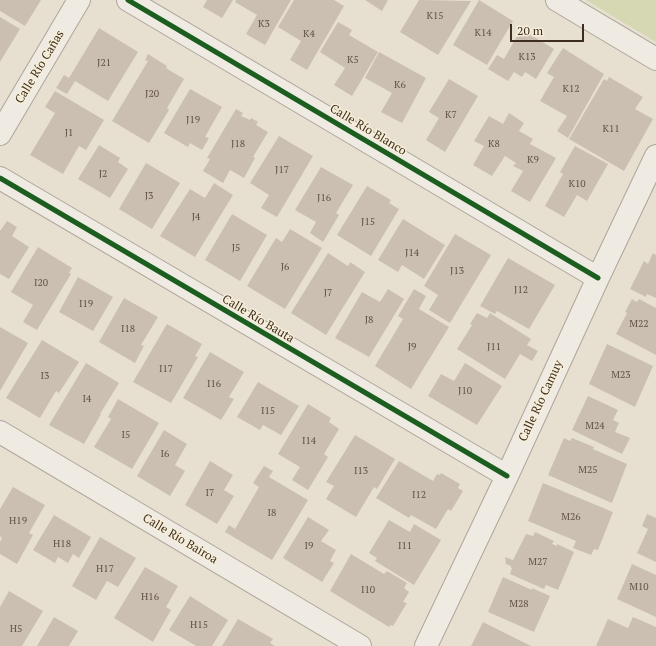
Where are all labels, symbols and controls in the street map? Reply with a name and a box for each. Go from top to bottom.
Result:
house number: K15 [426,10,444,22]
scale bar [512,16,586,42]
house number: K3 [258,18,270,30]
text: 20 m [517,23,543,38]
house number: K14 [474,27,492,39]
street label: Calle Río Cañas [12,28,68,106]
house number: K4 [303,28,315,40]
house number: K13 [518,51,536,63]
house number: K5 [347,54,359,66]
house number: J21 [97,57,111,69]
house number: K6 [394,79,406,91]
house number: K12 [562,83,580,95]
house number: J20 [145,88,159,100]
street label: Calle Río Blanco [327,101,409,159]
house number: K7 [445,109,457,121]
house number: J19 [186,114,200,126]
house number: K11 [602,123,620,135]
house number: J1 [65,127,73,139]
house number: J18 [231,138,245,150]
house number: K8 [488,138,500,150]
house number: K9 [527,154,539,166]
house number: J17 [275,164,289,176]
house number: J2 [99,168,107,180]
house number: K10 [568,178,586,190]
house number: J3 [145,190,153,202]
house number: J16 [317,192,331,204]
house number: J4 [192,211,200,223]
house number: J15 [361,216,375,228]
house number: J5 [232,242,240,254]
house number: J14 [405,247,419,259]
house number: J6 [281,261,289,273]
house number: J13 [450,265,464,277]
house number: I20 [34,277,48,289]
house number: J12 [514,284,528,296]
house number: J7 [324,287,332,299]
street label: Calle Río Bauta [219,292,297,346]
house number: I19 [79,298,93,310]
house number: J8 [365,314,373,326]
house number: M22 [629,318,649,330]
house number: I18 [121,323,135,335]
house number: J9 [408,341,416,353]
house number: J11 [487,341,501,353]
street label: Calle Río Camuy [516,358,566,444]
house number: I17 [159,363,173,375]
house number: M23 [611,369,631,381]
house number: I3 [41,370,49,382]
house number: I16 [207,378,221,390]
house number: J10 [458,385,472,397]
house number: I4 [83,393,91,405]
house number: I15 [261,405,275,417]
house number: M24 [585,420,605,432]
house number: I5 [122,429,130,441]
house number: I14 [302,435,316,447]
house number: I6 [161,448,169,460]
house number: M25 [578,464,598,476]
house number: I13 [354,465,368,477]
house number: I7 [206,487,214,499]
house number: I12 [412,489,426,501]
house number: I8 [268,507,276,519]
street label: Calle Río Bairoa [140,511,220,567]
house number: M26 [561,511,581,523]
house number: H19 [9,515,27,527]
house number: H18 [53,538,71,550]
house number: I9 [305,540,313,552]
house number: I11 [398,540,412,552]
house number: M27 [528,556,548,568]
house number: H17 [96,563,114,575]
house number: M10 [629,581,649,593]
house number: I10 [361,584,375,596]
house number: H16 [141,591,159,603]
house number: M28 [509,598,529,610]
house number: H15 [190,619,208,631]
house number: H5 [10,623,22,635]

